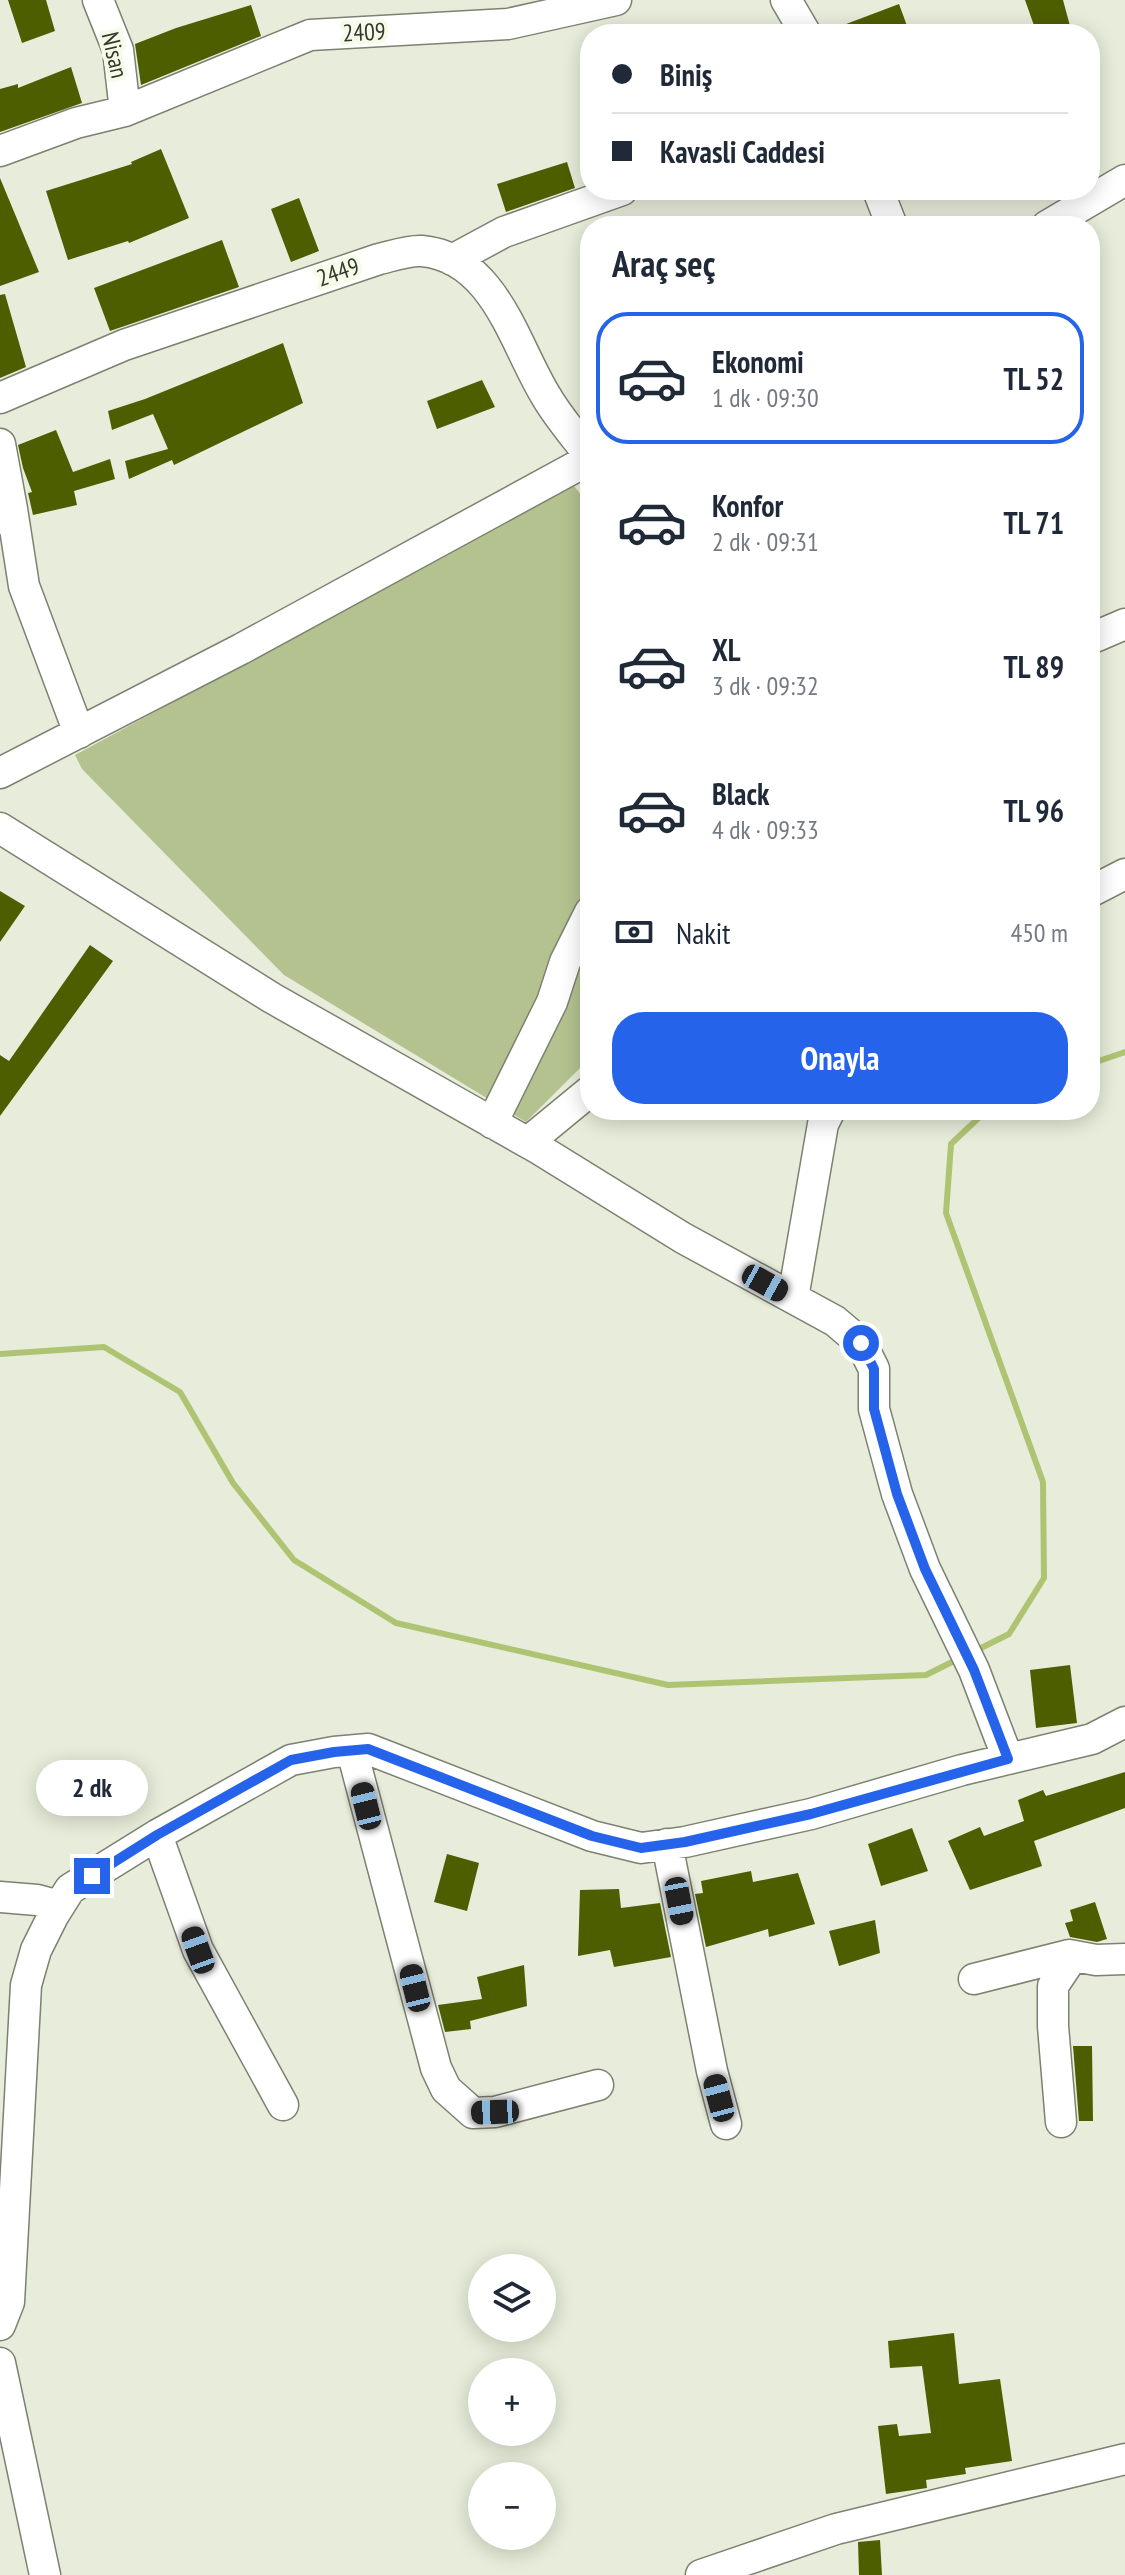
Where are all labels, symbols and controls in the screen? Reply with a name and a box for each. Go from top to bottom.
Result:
street label: 2409 [342,15,386,49]
street label: Nisan [95,29,135,81]
text: Biniş [660,55,712,94]
text: Kavasli Caddesi [660,132,825,171]
text: Araç seç [612,240,715,287]
street label: 2449 [313,250,363,294]
icon: car [616,342,688,414]
text: Ekonomi [712,342,804,381]
text: TL 52 [1004,359,1064,398]
text: 1 dk · 09:30 [712,381,819,414]
icon: car [616,486,688,558]
text: Konfor [712,486,783,525]
text: TL 71 [1004,503,1064,542]
text: 2 dk · 09:31 [712,525,819,558]
icon: car [616,630,688,702]
text: XL [712,630,741,669]
text: TL 89 [1004,647,1064,686]
text: 3 dk · 09:32 [712,669,819,702]
icon: car [616,774,688,846]
text: Black [712,774,769,813]
text: TL 96 [1004,791,1064,830]
text: 4 dk · 09:33 [712,813,819,846]
icon: cash [612,910,656,954]
text: Nakit [676,913,731,952]
text: 450 m [1010,916,1068,949]
button: Onayla [612,1012,1068,1104]
car [738,1261,792,1305]
route start [843,1325,879,1361]
callout: 2 dk [36,1760,148,1816]
text: 2 dk [72,1771,112,1804]
car [349,1780,383,1832]
route end [74,1858,110,1894]
car [663,1875,695,1927]
car [179,1923,217,1977]
car [398,1962,432,2014]
car [701,2072,737,2124]
car [471,2099,519,2125]
map controls [468,2254,556,2550]
button: layers [468,2254,556,2342]
button: + [468,2358,556,2446]
button: − [468,2462,556,2550]

